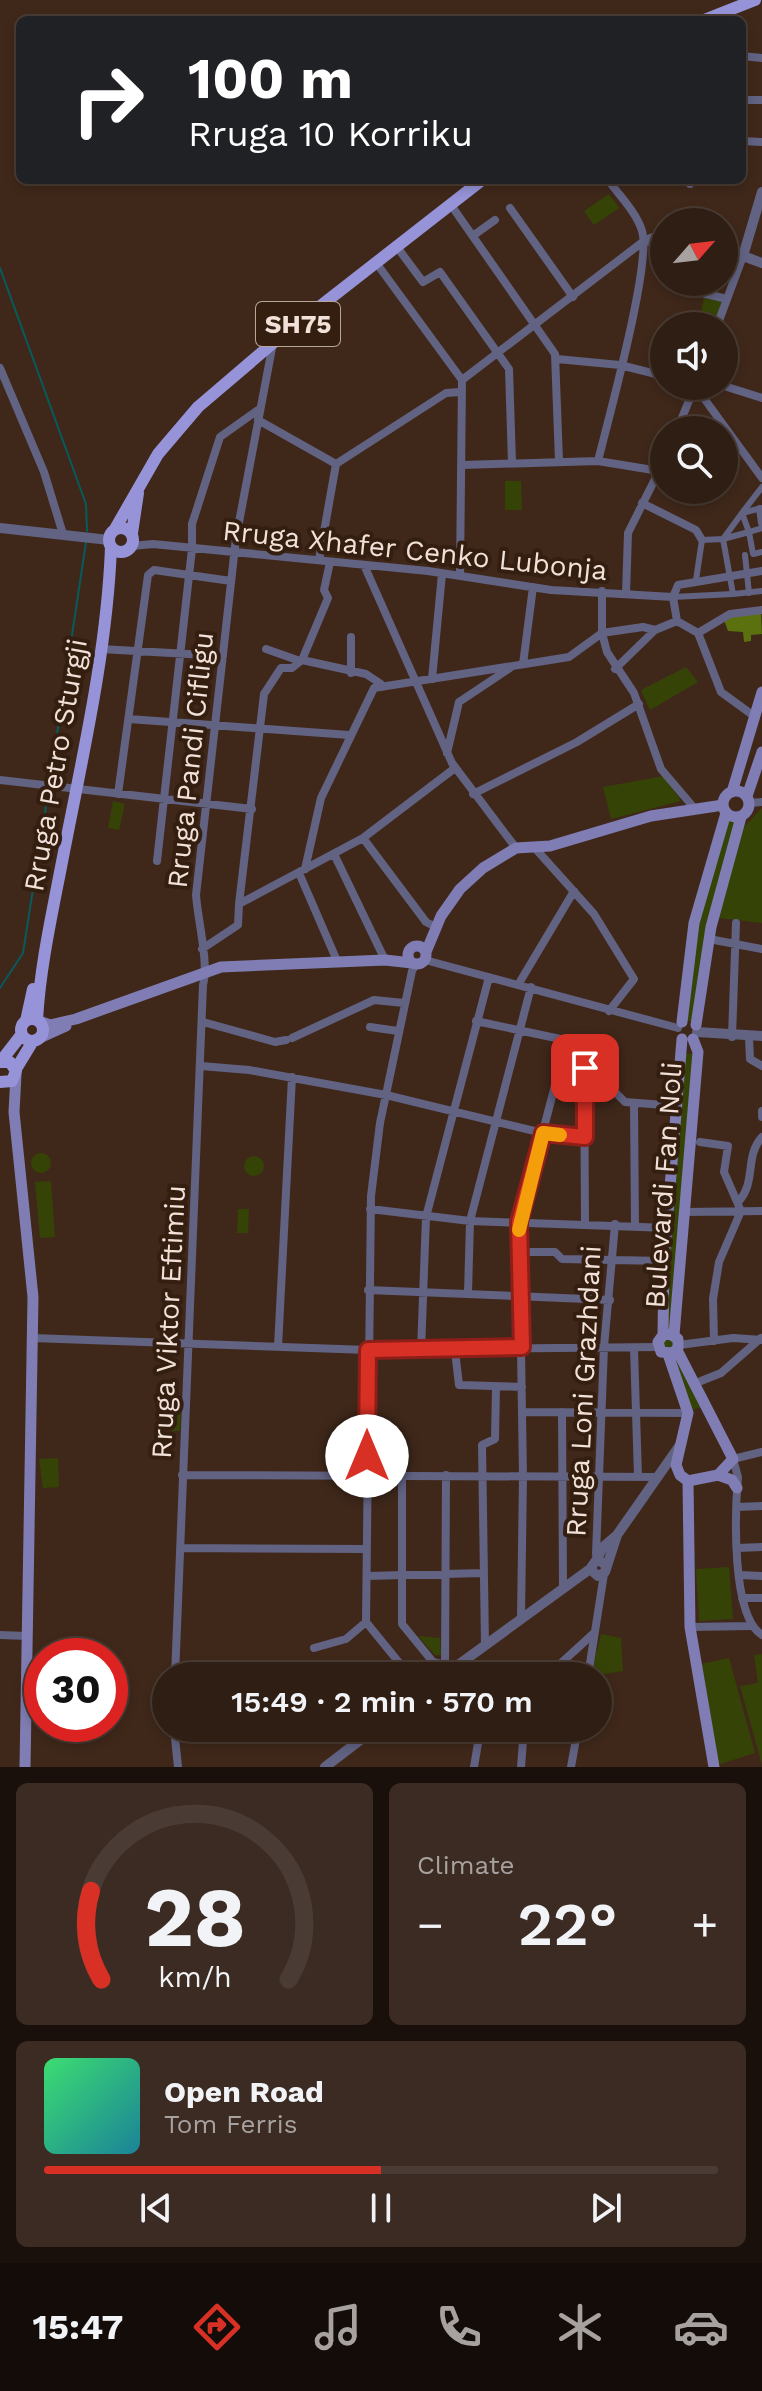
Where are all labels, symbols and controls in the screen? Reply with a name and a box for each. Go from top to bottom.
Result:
text: 100 m [188,46,353,112]
icon: right [56,48,160,152]
text: Rruga 10 Korriku [188,113,473,155]
north arrow [650,208,738,296]
map controls [650,208,738,504]
road number: SH75 [256,302,340,346]
button: sound [650,312,738,400]
button: search [650,416,738,504]
street label: Rruga Xhafer Cenko Lubonja [221,514,609,587]
street label: Rruga Pandi Cifligu [161,630,220,890]
street label: Rruga Petro Sturgji [17,636,94,894]
pin [551,1034,619,1102]
icon: arrive [563,1046,607,1090]
street label: Bulevardi Fan Noli [638,1061,689,1309]
street label: Rruga Viktor Eftimiu [145,1184,192,1460]
street label: Rruga Loni Grazhdani [559,1244,608,1538]
position arrow [325,1414,409,1498]
speed limit sign: 30 [24,1638,128,1742]
text: 15:49 · 2 min · 570 m [231,1684,533,1719]
text: Climate [417,1850,515,1880]
text: 28 [144,1869,245,1966]
text: 22° [518,1889,617,1960]
text: − [417,1899,444,1951]
text: + [691,1899,718,1951]
text: km/h [158,1960,231,1994]
text: Open Road [164,2074,324,2109]
text: Tom Ferris [164,2109,297,2139]
icon: previous [134,2186,178,2230]
icon: pause [359,2186,403,2230]
icon: next [584,2186,628,2230]
icon: directions [189,2299,245,2355]
icon: music [310,2299,366,2355]
icon: phone [431,2299,487,2355]
icon: climate [552,2299,608,2355]
icon: car [673,2299,729,2355]
text: 15:47 [33,2306,123,2348]

